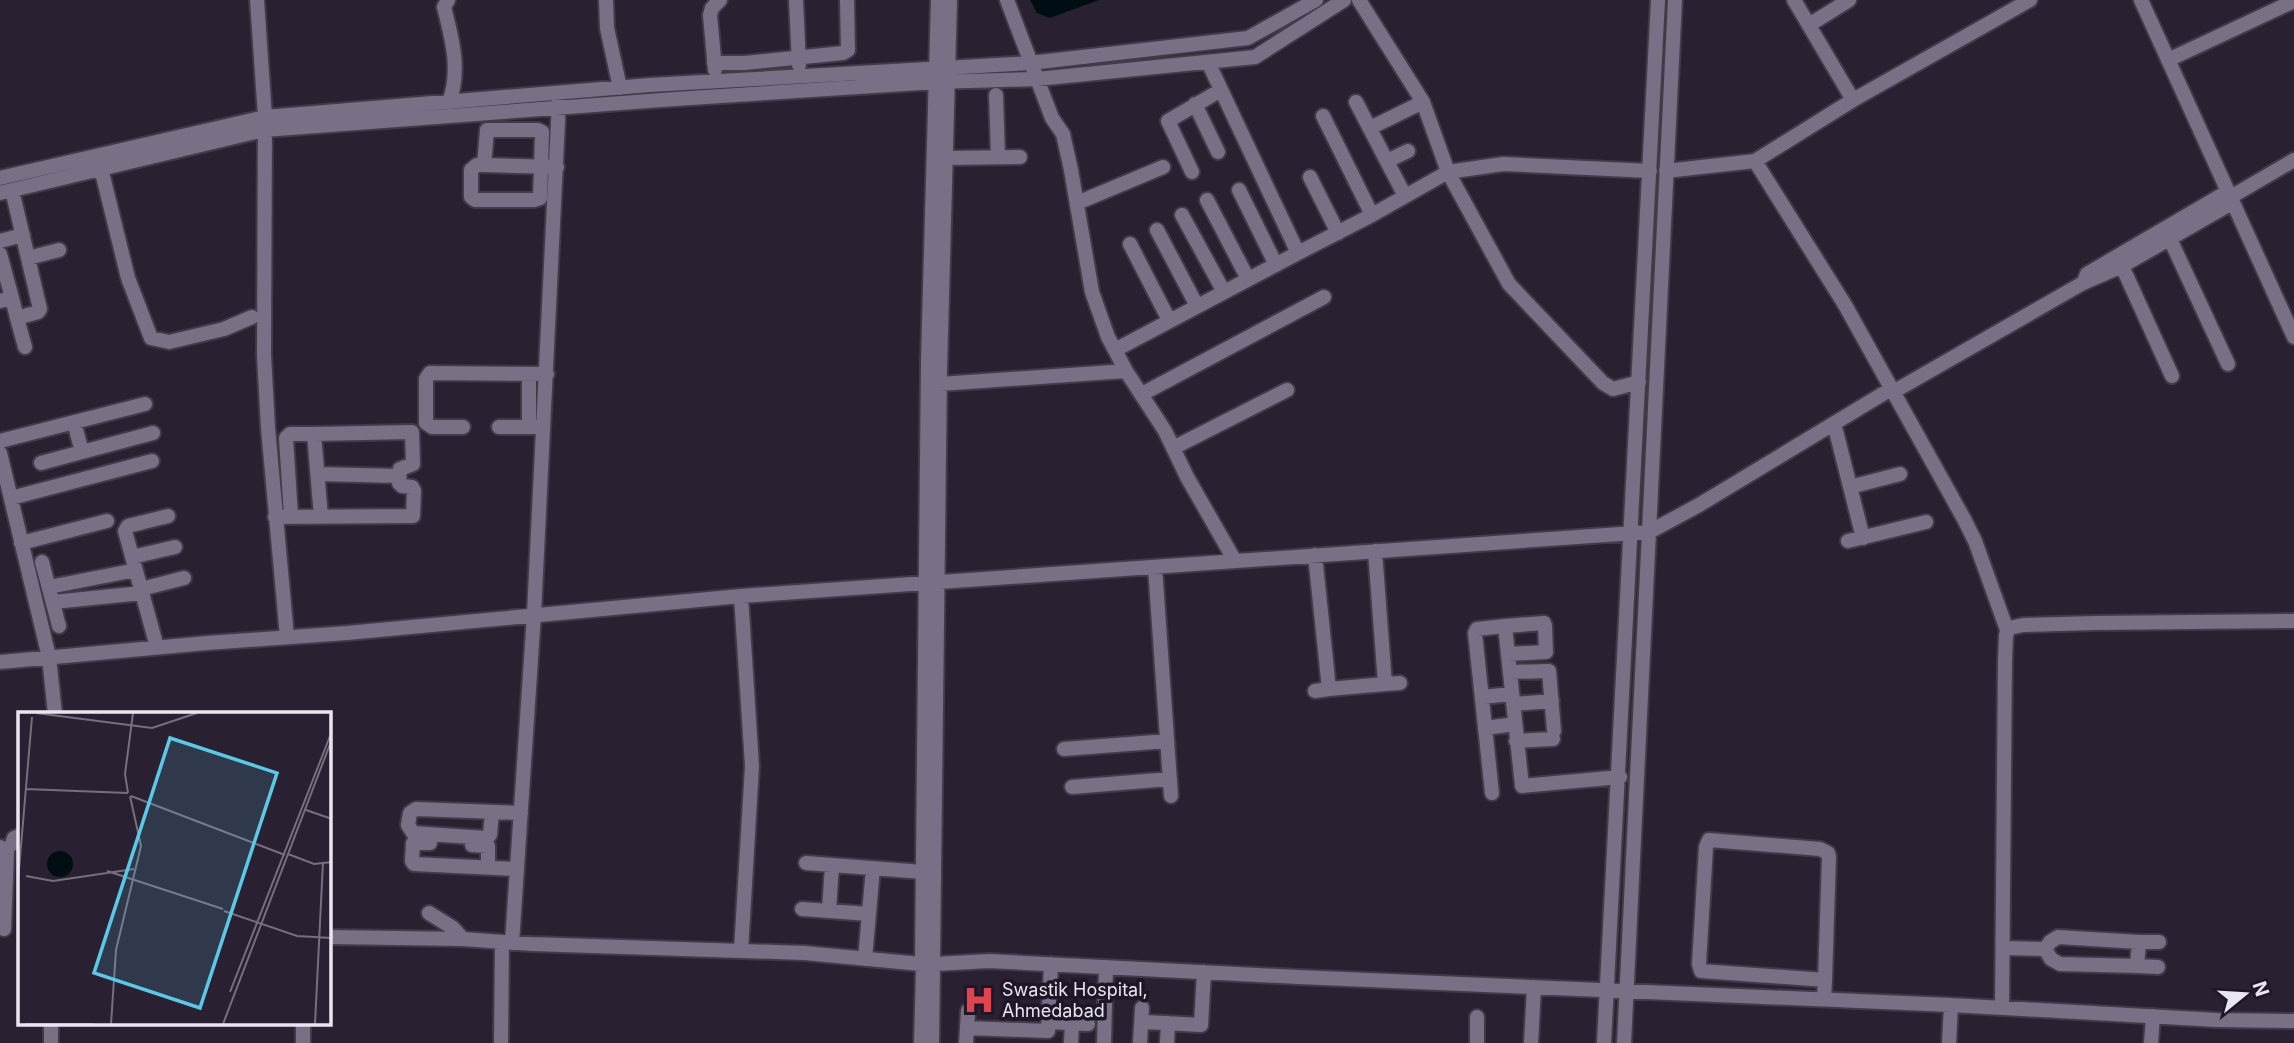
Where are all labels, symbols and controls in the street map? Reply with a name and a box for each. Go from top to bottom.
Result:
inset map [18,712,331,1026]
north arrow [2210,959,2280,1029]
text: N [2248,978,2274,999]
place label: Swastik Hospital, Ahmedabad [1002,979,1148,1021]
hospital icon: Swastik Hospital, Ahmedabad [962,983,996,1017]

